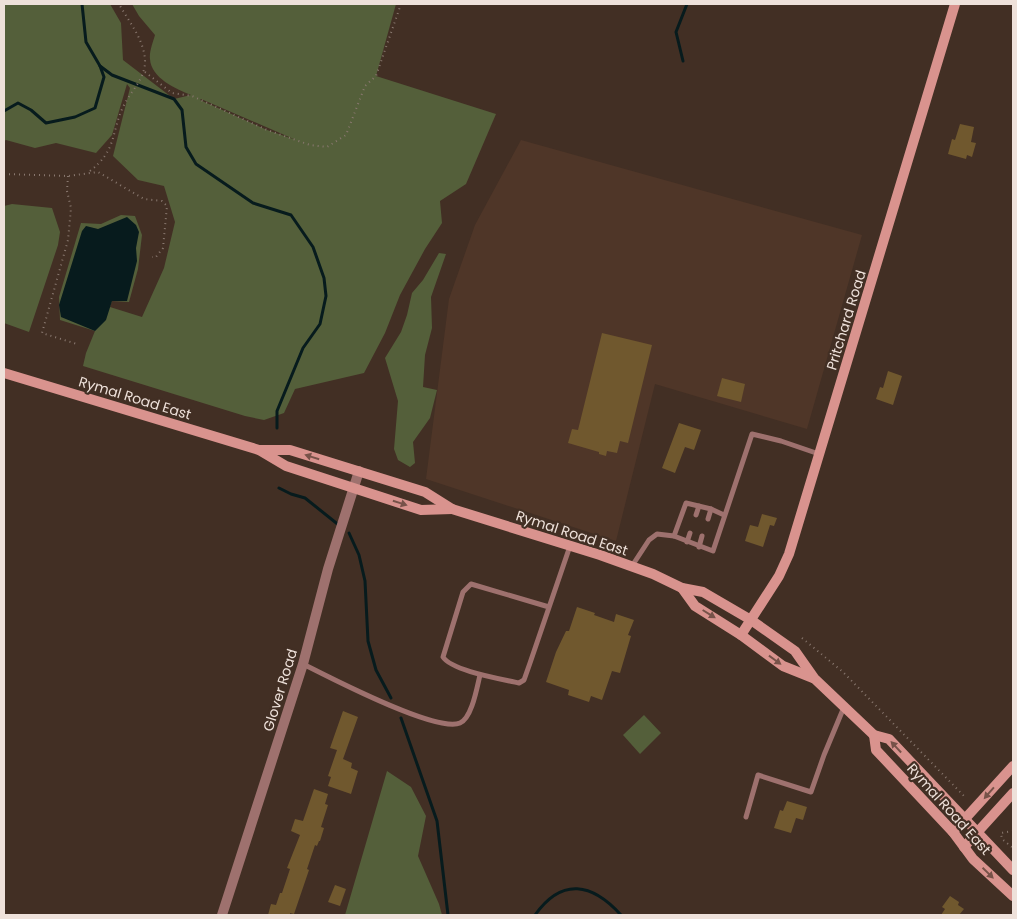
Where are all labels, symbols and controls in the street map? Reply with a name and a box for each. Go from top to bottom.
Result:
street label: Pritchard Road [821,268,871,372]
street label: Rymal Road East [76,371,194,425]
one-way arrow [305,452,320,460]
one-way arrow [393,500,408,507]
street label: Rymal Road East [513,505,631,561]
one-way arrow [702,610,716,619]
street label: Glover Road [258,646,302,734]
one-way arrow [768,655,781,666]
one-way arrow [890,741,902,753]
street label: Rymal Road East [903,759,995,859]
one-way arrow [984,787,995,799]
one-way arrow [981,866,993,878]

